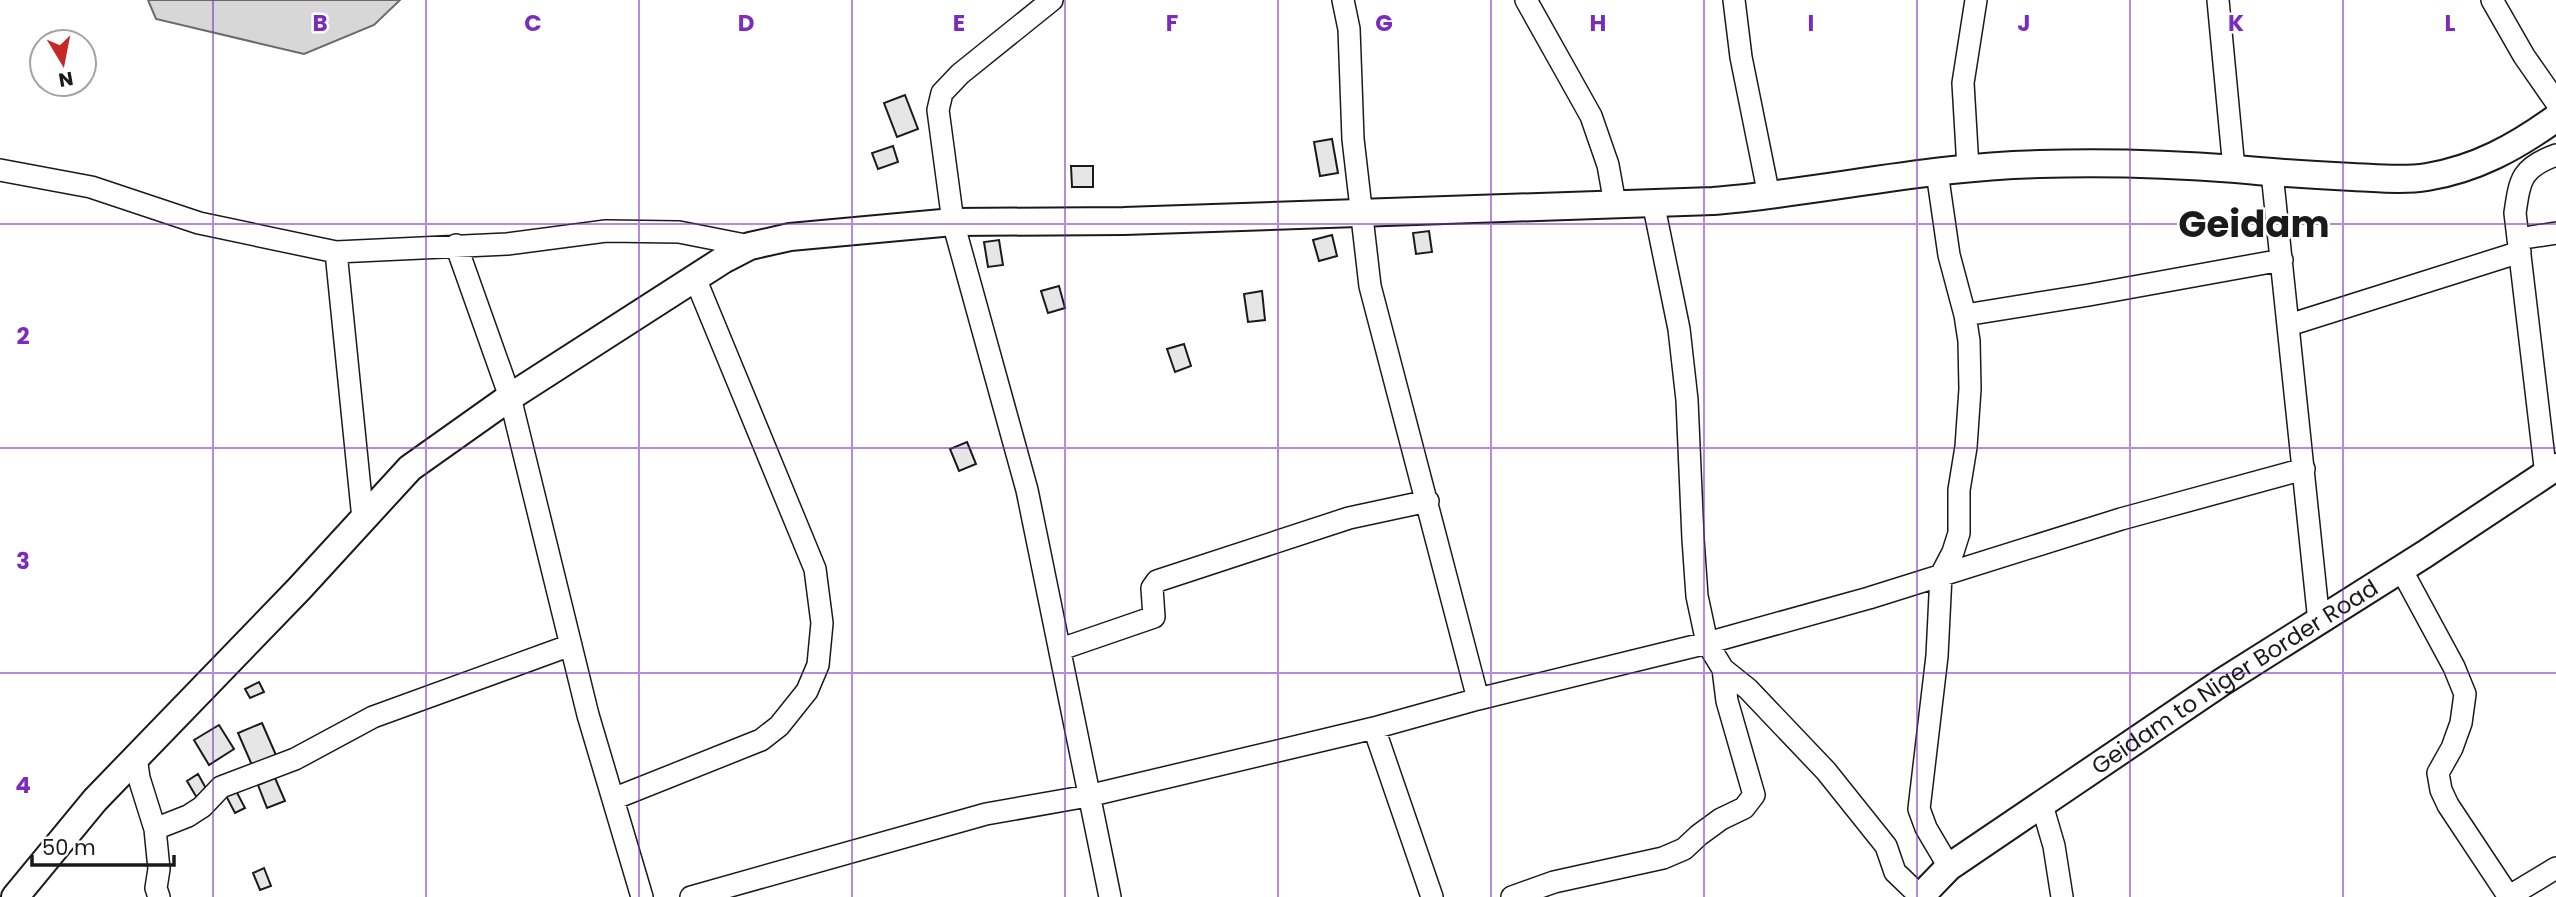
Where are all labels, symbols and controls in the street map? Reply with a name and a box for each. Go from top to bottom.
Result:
text: B [312,7,328,39]
text: C [524,7,542,39]
text: D [738,7,754,39]
text: E [953,7,965,39]
text: F [1166,7,1178,39]
text: G [1375,7,1393,39]
text: H [1590,7,1606,39]
text: I [1808,7,1814,39]
text: J [2017,7,2031,39]
text: K [2228,7,2244,39]
text: L [2445,7,2456,39]
north arrow [28,28,98,98]
text: N [56,65,75,94]
district label: Geidam [2178,198,2330,250]
text: 2 [16,320,30,352]
text: 3 [16,545,30,577]
street label: Geidam to Niger Border Road [2085,572,2384,782]
text: 4 [15,769,31,801]
scale bar [32,824,173,868]
text: 50 m [42,833,96,862]

